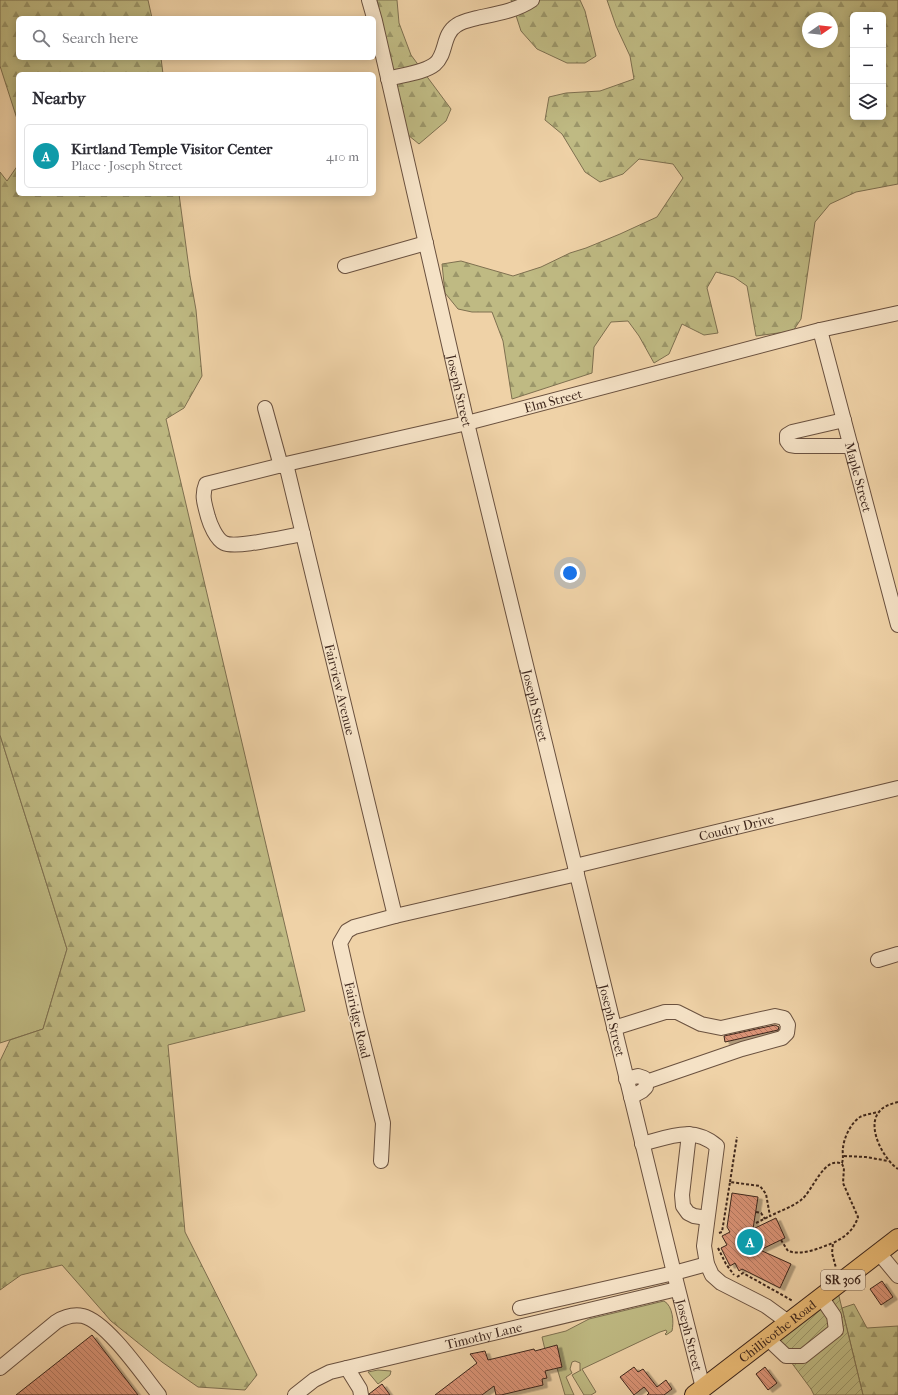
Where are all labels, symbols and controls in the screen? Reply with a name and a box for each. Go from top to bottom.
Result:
north arrow [802,12,838,48]
map controls [850,12,886,120]
button: + [850,12,886,48]
search box [16,16,376,60]
icon: search [30,27,52,49]
text: Search here [62,29,138,47]
button: − [850,48,886,84]
button: layers [850,84,886,120]
text: Nearby [32,88,86,108]
text: Kirtland Temple Visitor Center [71,140,272,158]
text: A [42,149,50,164]
text: 410 m [326,149,359,164]
text: Place · Joseph Street [71,158,183,173]
street label: Joseph Street [443,352,475,429]
street label: Elm Street [522,386,584,416]
street label: Maple Street [842,440,875,514]
your location [560,563,580,583]
street label: Fairview Avenue [322,642,358,737]
street label: Joseph Street [519,667,551,744]
street label: Coudry Drive [697,811,776,844]
street label: Fairidge Road [341,980,374,1061]
street label: Joseph Street [596,982,628,1058]
pin: A [737,1227,763,1257]
road number: SR 306 [821,1270,865,1290]
street label: Joseph Street [673,1296,706,1373]
street label: Chillicothe Road [736,1296,820,1366]
street label: Timothy Lane [444,1319,524,1352]

